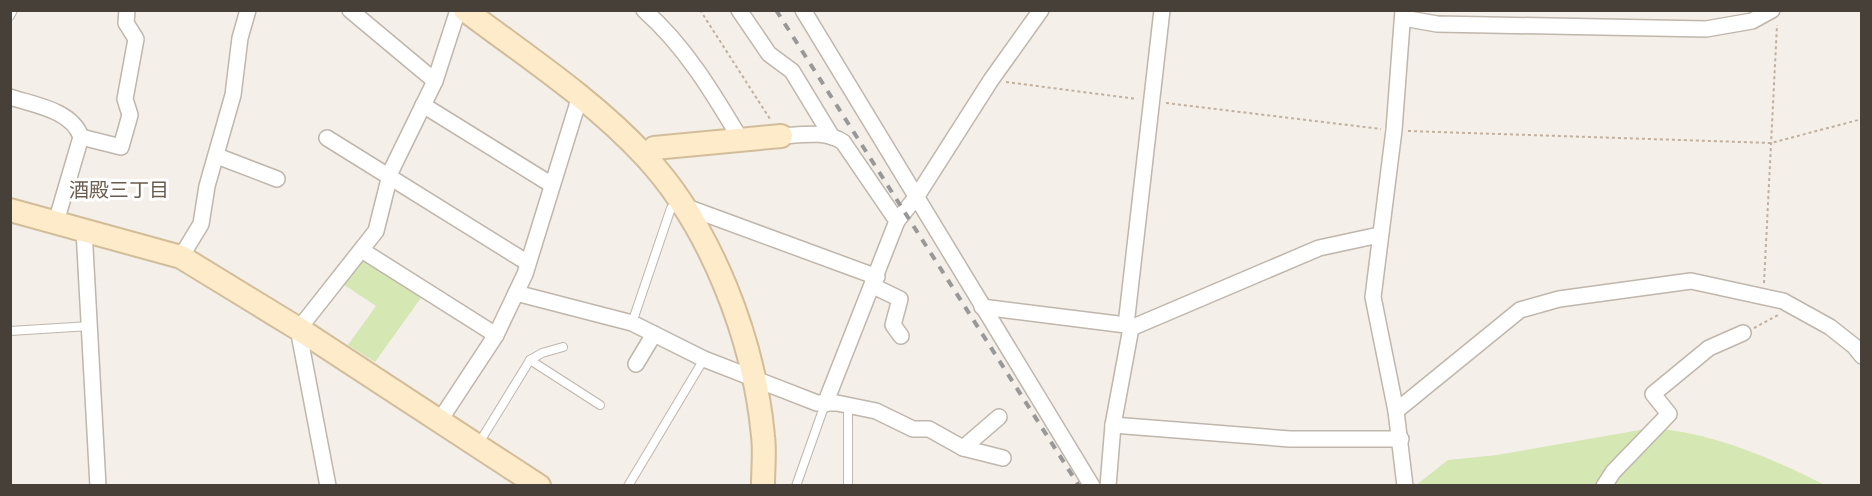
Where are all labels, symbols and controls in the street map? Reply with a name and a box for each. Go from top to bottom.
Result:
district label: 酒殿三丁目 [69,178,169,202]

